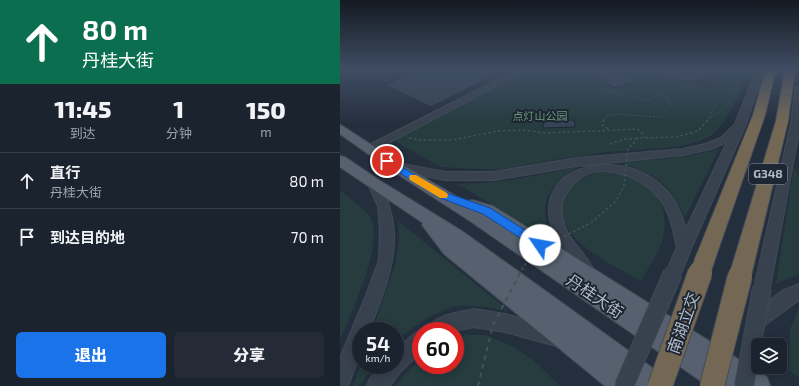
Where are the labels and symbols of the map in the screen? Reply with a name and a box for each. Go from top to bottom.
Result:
park label: 点灯山公园 [513,109,568,122]
pin [370,144,404,178]
road number: G348 [749,164,787,184]
position arrow [519,224,561,266]
street label: 丹桂大街 [563,270,627,321]
street label: 南湖立交 [663,290,702,356]
speed limit sign: 60 [412,322,464,374]

